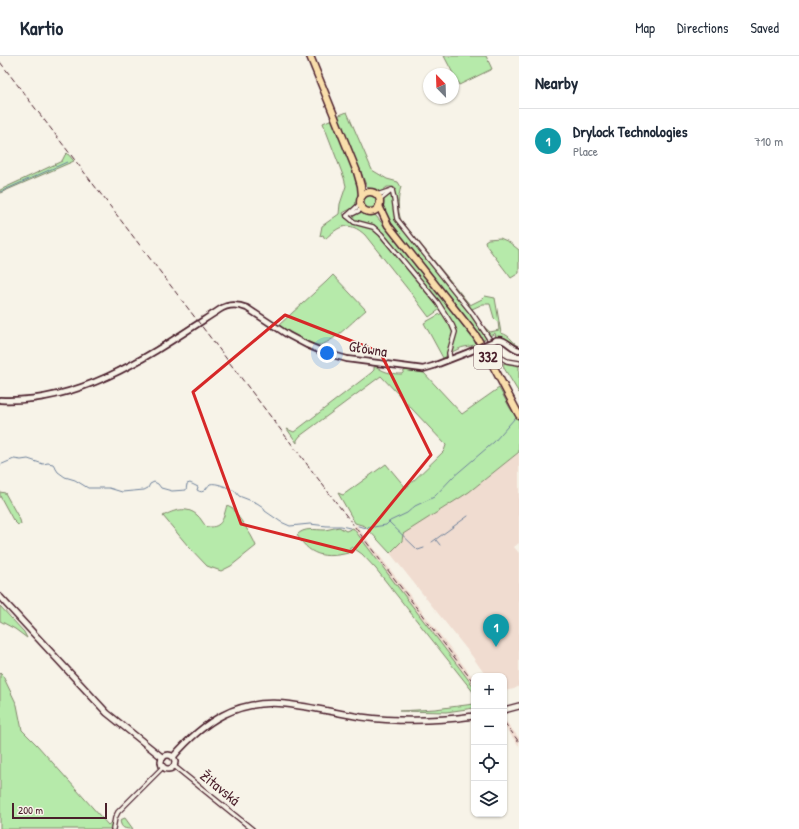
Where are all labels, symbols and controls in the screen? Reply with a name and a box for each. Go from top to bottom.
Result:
text: Kartio [20,15,63,41]
text: Map [635,18,655,37]
text: Directions [677,18,728,37]
text: Saved [750,18,779,37]
north arrow [423,68,459,104]
text: Nearby [535,71,578,94]
text: Drylock Technologies [573,121,688,142]
text: 1 [546,132,550,150]
text: 710 m [754,132,783,150]
text: Place [573,142,598,160]
street label: Główna [347,335,389,362]
your location [317,343,337,363]
road number: 332 [474,345,502,369]
pin: 1 [483,614,509,647]
map controls [471,673,507,817]
button: + [471,673,507,709]
button: − [471,709,507,745]
button: locate [471,745,507,781]
street label: Žitavská [196,765,245,810]
button: layers [471,781,507,817]
scale bar [12,801,107,820]
text: 200 m [18,803,43,817]

